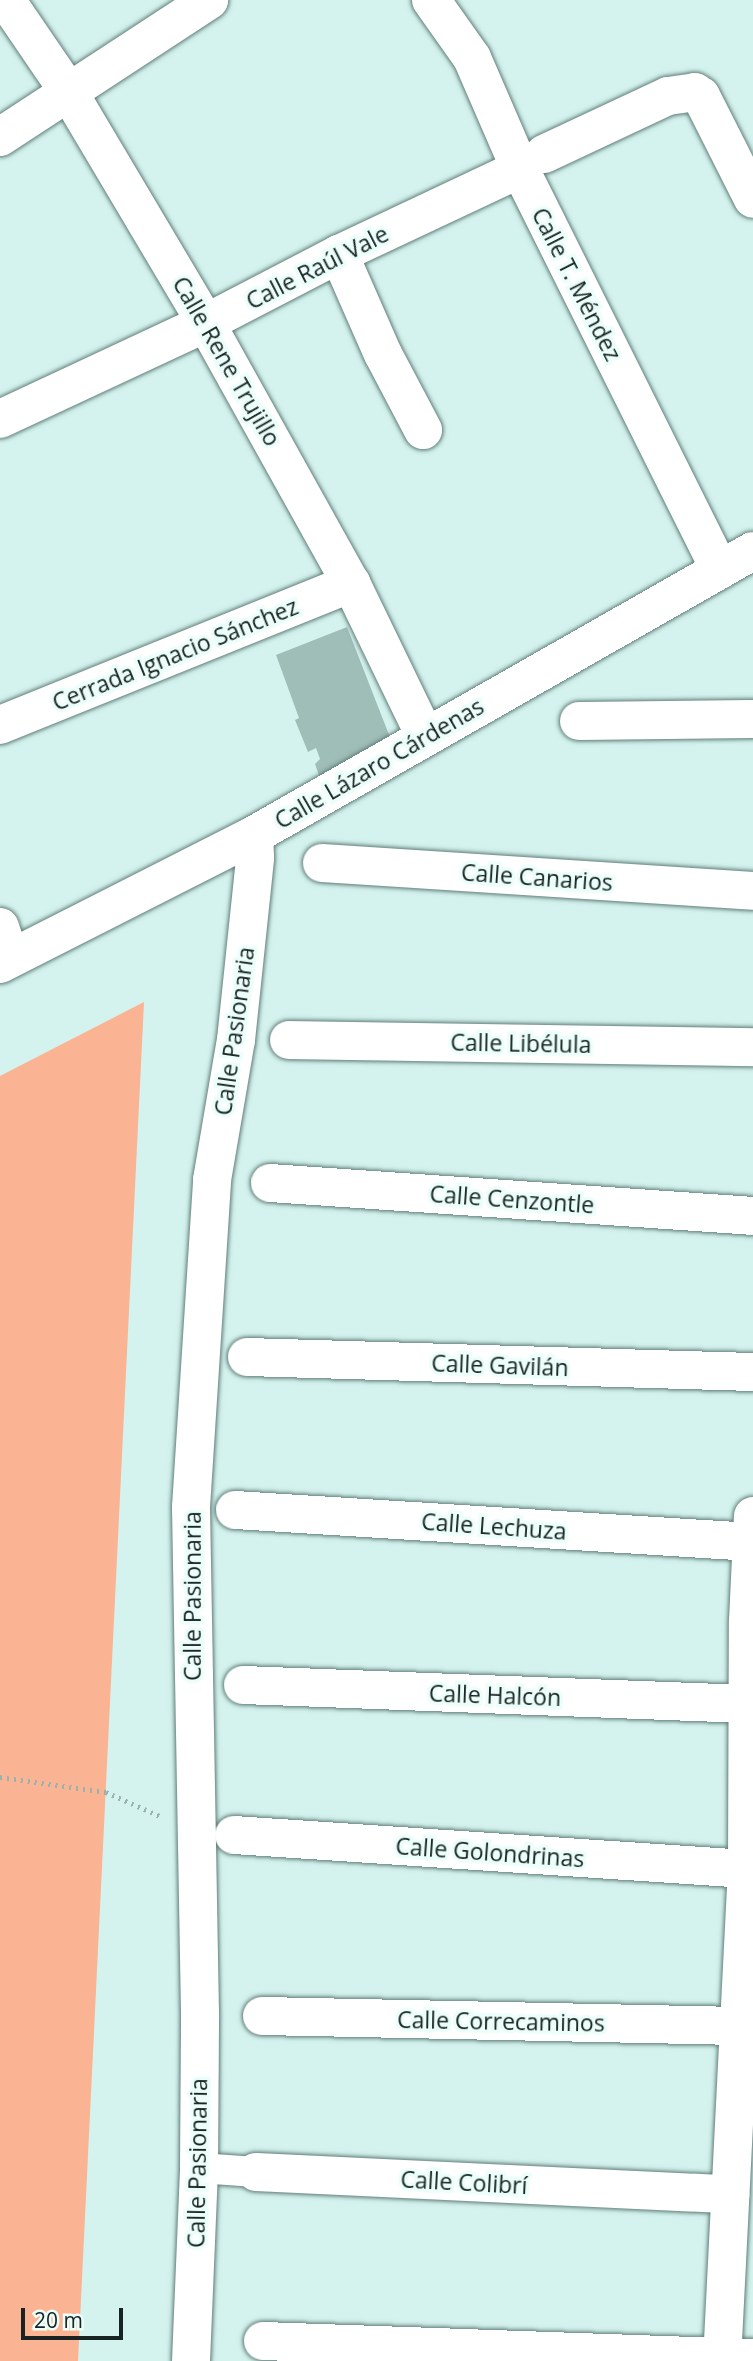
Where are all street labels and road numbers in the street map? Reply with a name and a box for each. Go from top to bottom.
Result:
street label: Calle T. Méndez [527,203,627,365]
street label: Calle Raúl Vale [241,219,393,315]
street label: Calle Rene Trujillo [167,271,287,451]
street label: Cerrada Ignacio Sánchez [48,592,302,716]
street label: Calle Lázaro Cárdenas [270,692,488,834]
street label: Calle Canarios [460,858,614,896]
street label: Calle Pasionaria [209,945,259,1117]
street label: Calle Libélula [450,1028,592,1058]
street label: Calle Cenzontle [429,1179,595,1219]
street label: Calle Gavilán [431,1349,569,1381]
street label: Calle Lechuza [420,1507,568,1545]
street label: Calle Pasionaria [178,1511,206,1681]
street label: Calle Halcón [428,1679,562,1711]
street label: Calle Golondrinas [395,1832,585,1872]
street label: Calle Correcaminos [397,2005,605,2037]
street label: Calle Pasionaria [182,2078,212,2248]
street label: Calle Colibrí [400,2165,528,2199]

